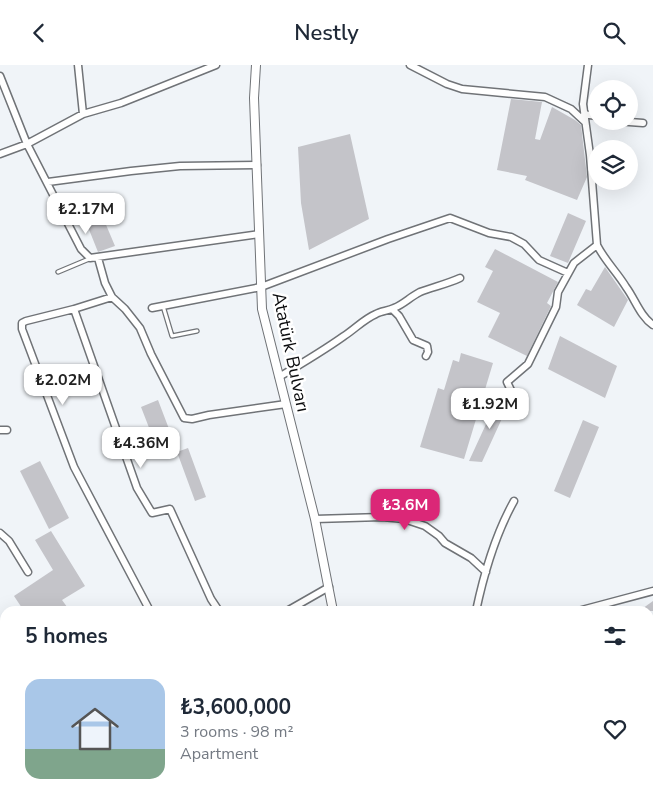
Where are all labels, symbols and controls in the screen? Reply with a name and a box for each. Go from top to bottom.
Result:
text: Nestly [294,18,359,48]
icon: back [25,19,53,47]
icon: search [600,19,628,47]
map controls [588,80,638,190]
button: locate [588,80,638,130]
button: layers [588,140,638,190]
pin: ₺2.17M [45,193,127,235]
text: ₺2.17M [58,198,114,220]
street label: Atatürk Bulvarı [267,290,315,414]
pin: ₺2.02M [22,363,104,406]
text: ₺2.02M [35,369,91,391]
pin: ₺1.92M [449,387,531,430]
text: ₺1.92M [462,393,518,415]
pin: ₺4.36M [100,427,182,469]
text: ₺4.36M [113,432,169,454]
pin: ₺3.6M [370,489,440,531]
text: ₺3.6M [382,494,428,516]
text: 5 homes [25,622,108,650]
icon: filters [601,622,629,650]
text: ₺3,600,000 [180,693,291,721]
icon: home [65,699,125,759]
icon: heart [601,715,629,743]
text: 3 rooms · 98 m² [180,721,293,743]
text: Apartment [180,743,258,765]

